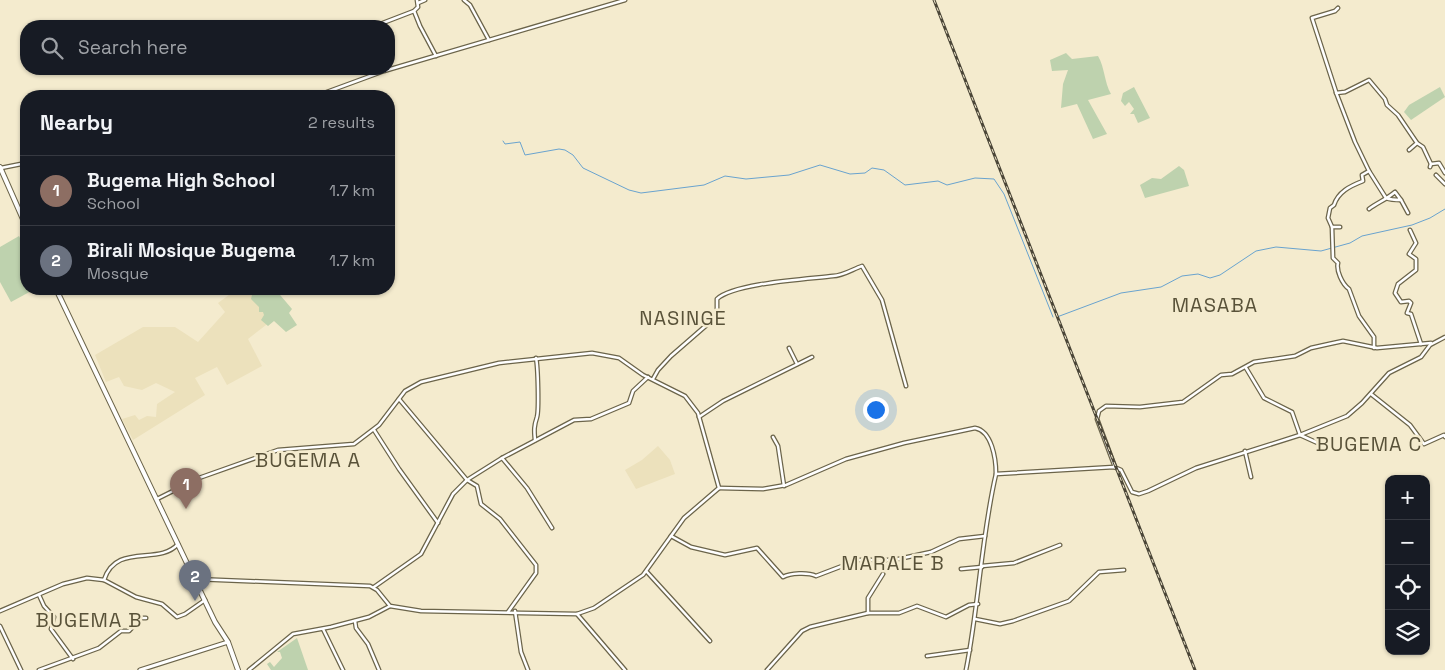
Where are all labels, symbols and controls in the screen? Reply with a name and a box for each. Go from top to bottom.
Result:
search box [20,20,395,75]
icon: search [38,34,66,62]
text: Search here [78,35,188,60]
text: Nearby [40,109,113,136]
text: 2 results [308,112,375,133]
text: Bugema High School [87,168,275,193]
text: 1 [52,180,60,201]
text: 1.7 km [329,180,375,201]
text: School [87,193,140,214]
text: Birali Mosique Bugema [87,238,296,263]
text: 2 [51,250,61,271]
text: 1.7 km [329,250,375,271]
text: Mosque [87,263,149,284]
district label: MASABA [1172,292,1258,318]
district label: NASINGE [639,305,727,331]
your location [863,397,889,423]
district label: BUGEMA C [1316,431,1422,457]
district label: BUGEMA A [255,447,361,473]
pin: 1 [170,468,202,509]
map controls [1385,475,1430,655]
button: + [1385,475,1430,520]
button: − [1385,520,1430,565]
district label: MARALE B [841,550,945,576]
pin: 2 [179,560,211,601]
button: locate [1385,565,1430,610]
district label: BUGEMA B [36,607,143,633]
button: layers [1385,610,1430,655]

